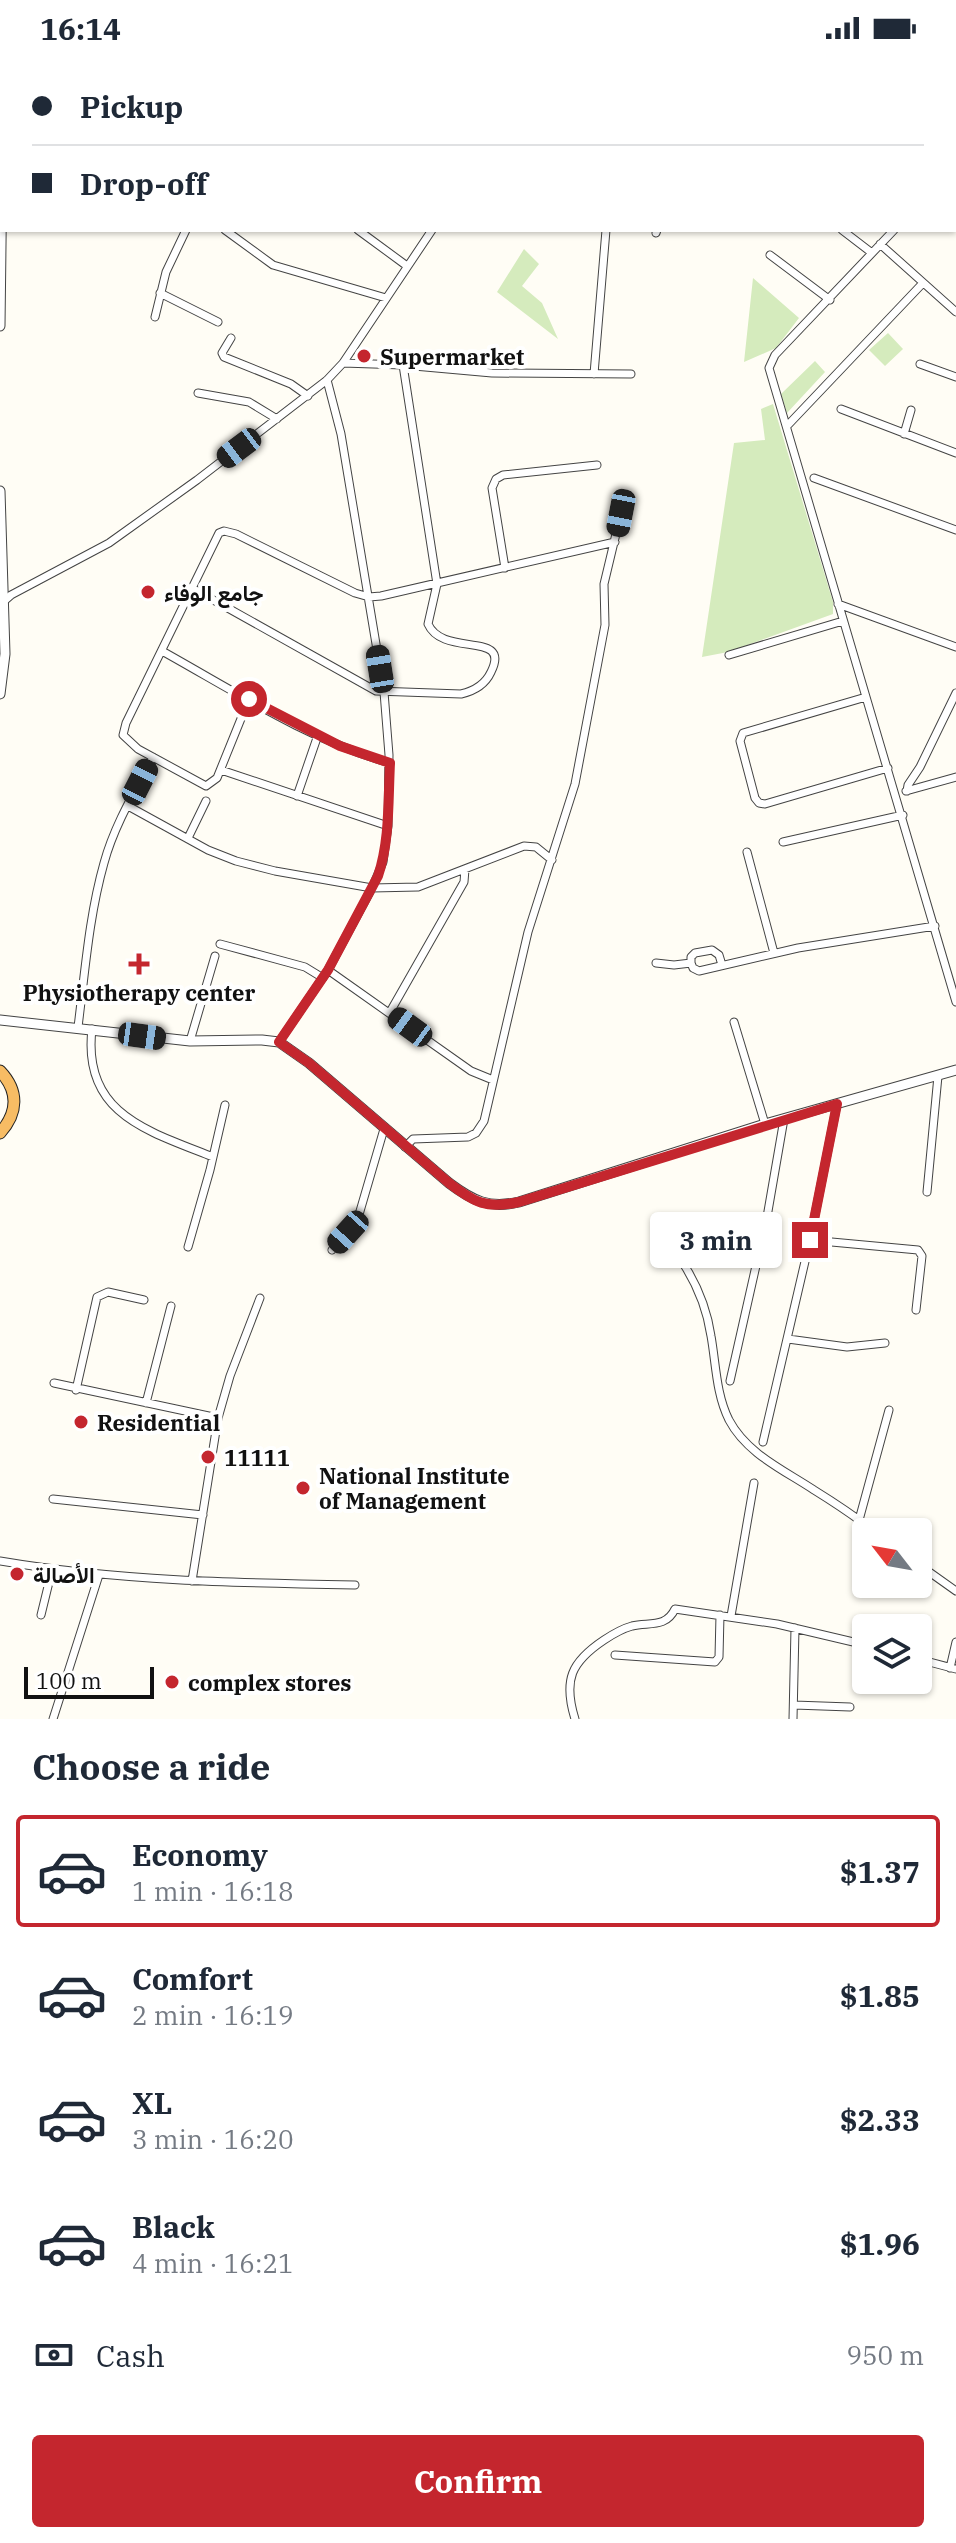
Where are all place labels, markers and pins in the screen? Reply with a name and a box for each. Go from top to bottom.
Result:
place label: Supermarket [380,342,524,371]
marker: Supermarket [355,347,373,365]
place label: جامع الوفاء [164,578,264,608]
marker: جامع الوفاء [139,583,157,601]
marker: Physiotherapy center [128,953,150,975]
place label: Physiotherapy center [23,978,255,1007]
place label: Residential [97,1408,220,1437]
marker: Residential [72,1413,90,1431]
place label: 11111 [224,1443,290,1472]
marker: 11111 [199,1448,217,1466]
place label: National Institute of Management [319,1461,510,1515]
marker: National Institute of Management [294,1479,312,1497]
place label: الأصالة [33,1560,95,1589]
marker: الأصالة [8,1565,26,1583]
place label: complex stores [188,1668,352,1697]
marker: complex stores [163,1673,181,1691]

